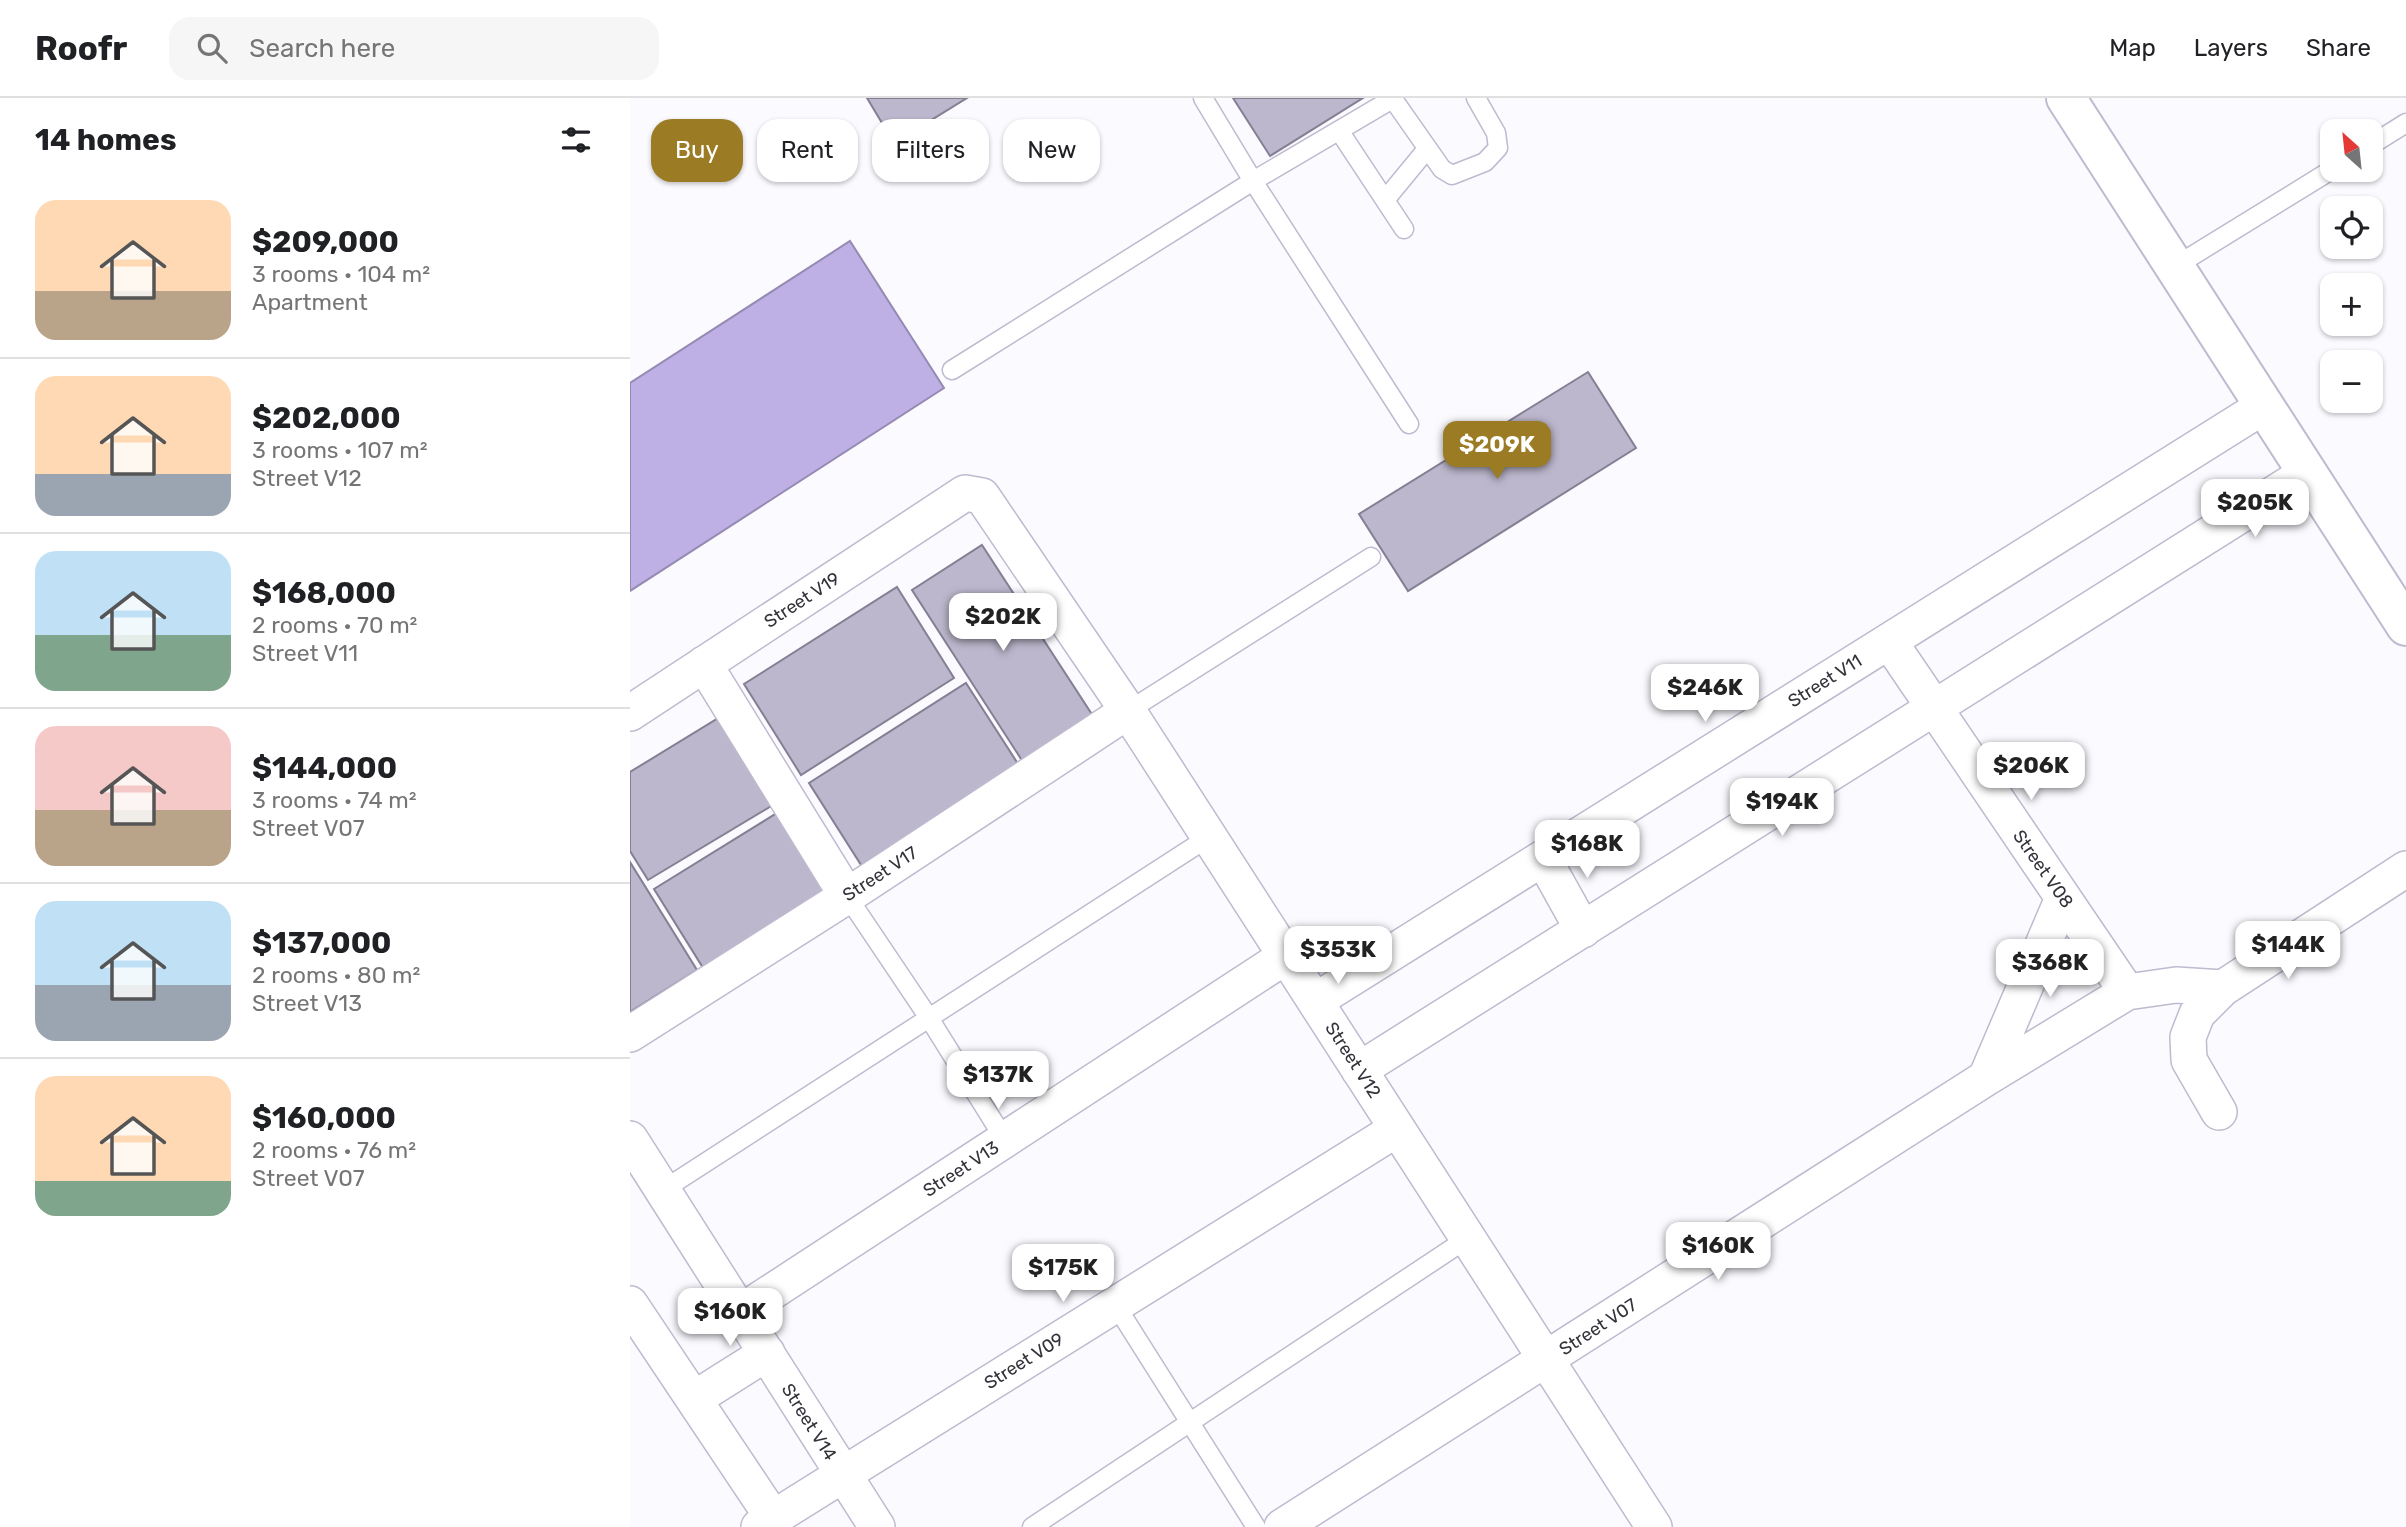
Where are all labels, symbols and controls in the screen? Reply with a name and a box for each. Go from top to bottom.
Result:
search box [169,17,659,80]
text: Roofr [35,29,127,68]
icon: search [193,29,231,67]
text: Search here [249,33,395,64]
text: Map [2109,34,2156,62]
text: Layers [2194,34,2268,62]
text: Share [2306,34,2371,62]
chip: Buy [651,119,743,182]
chip: Rent [757,119,858,182]
chip: Filters [872,119,989,182]
chip: New [1003,119,1100,182]
north arrow [2320,119,2384,182]
map controls [2320,119,2383,413]
icon: filters [557,121,595,159]
text: 14 homes [35,122,177,158]
button: locate [2320,196,2383,259]
text: $209,000 [252,224,399,260]
icon: home [91,228,175,312]
text: 3 rooms · 104 m² [252,260,430,288]
button: + [2320,273,2383,336]
text: Apartment [252,288,368,316]
button: − [2320,350,2383,413]
text: $202,000 [252,400,401,436]
icon: home [91,404,175,488]
pin: $209K [1448,422,1546,481]
text: $209K [1459,430,1535,458]
text: 3 rooms · 107 m² [252,436,428,464]
text: Street V12 [252,464,362,492]
pin: $205K [2206,480,2304,539]
text: $205K [2217,488,2293,516]
street label: Street V19 [760,567,844,633]
text: $168,000 [252,575,396,611]
icon: home [91,579,175,663]
pin: $202K [954,594,1052,653]
text: $202K [965,602,1041,630]
text: 2 rooms · 70 m² [252,611,417,639]
text: Street V11 [252,639,358,667]
street label: Street V11 [1784,650,1866,712]
pin: $246K [1656,664,1754,724]
text: $246K [1667,673,1743,701]
pin: $206K [1982,742,2080,802]
text: $144,000 [252,750,397,786]
text: $206K [1993,751,2069,779]
icon: home [91,754,175,838]
pin: $194K [1733,778,1831,838]
text: 3 rooms · 74 m² [252,786,417,814]
text: $194K [1746,787,1818,815]
text: Street V07 [252,814,365,842]
pin: $168K [1538,820,1636,880]
street label: Street V08 [2008,826,2078,912]
text: $168K [1551,829,1623,857]
street label: Street V17 [839,842,921,906]
pin: $144K [2239,922,2337,981]
text: $137,000 [252,925,392,961]
pin: $353K [1289,926,1387,986]
icon: home [91,929,175,1013]
text: $144K [2251,930,2325,958]
text: $353K [1300,935,1376,963]
pin: $368K [2001,940,2099,999]
text: $368K [2012,948,2088,976]
text: 2 rooms · 80 m² [252,961,420,989]
text: Street V13 [252,989,362,1017]
street label: Street V12 [1320,1018,1386,1102]
pin: $137K [949,1052,1047,1111]
text: $137K [963,1060,1033,1088]
text: $160,000 [252,1100,396,1136]
icon: home [91,1104,175,1188]
text: 2 rooms · 76 m² [252,1136,416,1164]
street label: Street V13 [919,1136,1003,1202]
text: Street V07 [252,1164,365,1192]
pin: $160K [1669,1222,1767,1282]
text: $160K [1682,1231,1754,1259]
pin: $175K [1014,1244,1112,1304]
text: $175K [1028,1253,1098,1281]
pin: $160K [681,1288,779,1348]
street label: Street V07 [1555,1294,1641,1360]
text: $160K [694,1297,766,1325]
street label: Street V09 [980,1328,1068,1394]
street label: Street V14 [777,1380,841,1464]

